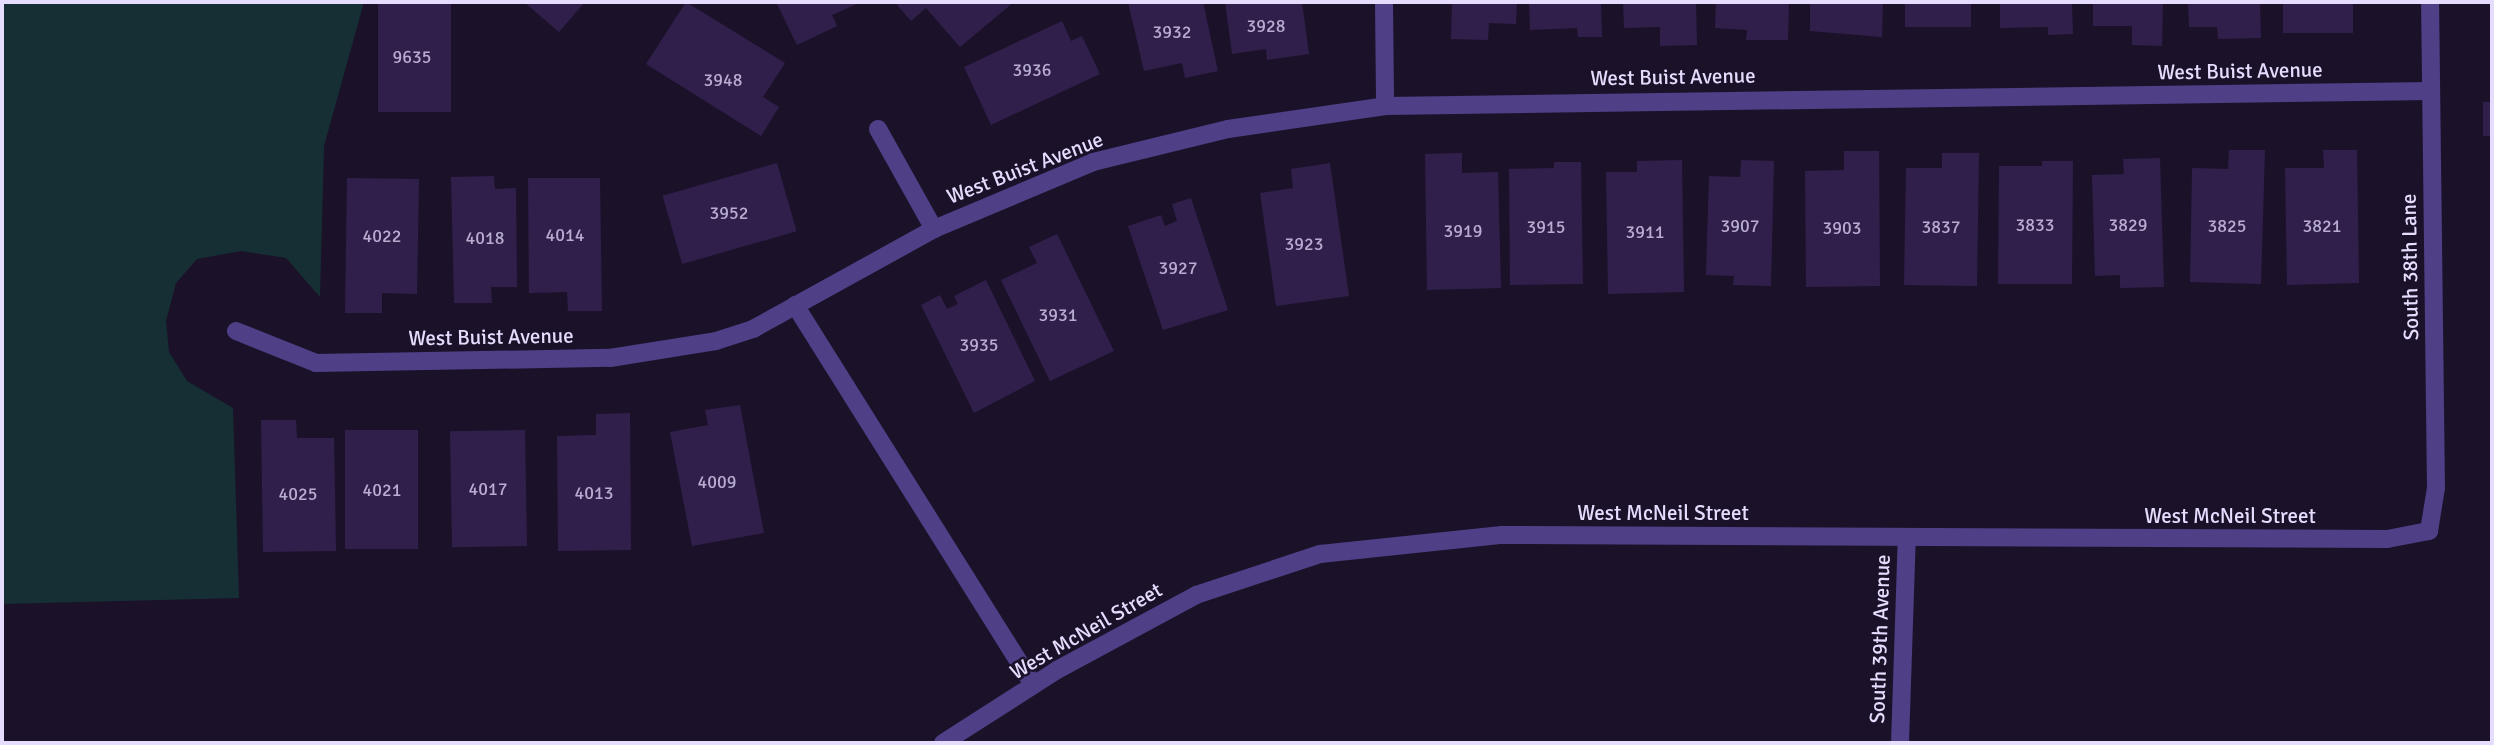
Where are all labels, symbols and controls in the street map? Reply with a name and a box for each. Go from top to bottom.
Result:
house number: 3928 [1247,15,1285,37]
house number: 3932 [1153,21,1191,43]
house number: 9635 [393,46,431,68]
street label: West Buist Avenue [2157,57,2323,85]
house number: 3936 [1013,59,1051,81]
street label: West Buist Avenue [1590,63,1756,91]
house number: 3948 [704,69,742,91]
street label: West Buist Avenue [943,127,1107,209]
street label: South 38th Lane [2396,193,2424,341]
house number: 3952 [710,202,748,224]
house number: 3833 [2016,214,2054,236]
house number: 3829 [2109,214,2147,236]
house number: 3907 [1721,215,1759,237]
house number: 3825 [2208,215,2246,237]
house number: 3821 [2303,215,2341,237]
house number: 3915 [1527,216,1565,238]
house number: 3837 [1922,216,1960,238]
house number: 3903 [1823,217,1861,239]
house number: 3919 [1444,220,1482,242]
house number: 3911 [1626,221,1664,243]
house number: 4014 [546,224,584,246]
house number: 4022 [363,225,401,247]
house number: 4018 [466,227,504,249]
house number: 3923 [1285,233,1323,255]
house number: 3927 [1159,257,1197,279]
house number: 3931 [1039,304,1077,326]
street label: West Buist Avenue [408,323,574,351]
house number: 3935 [960,334,998,356]
house number: 4009 [698,471,736,493]
house number: 4017 [469,478,507,500]
house number: 4021 [363,479,401,501]
house number: 4013 [575,482,613,504]
house number: 4025 [279,483,317,505]
street label: West McNeil Street [1577,500,1749,526]
street label: West McNeil Street [2144,503,2316,529]
street label: South 39th Avenue [1864,554,1896,724]
street label: West McNeil Street [1005,577,1167,685]

